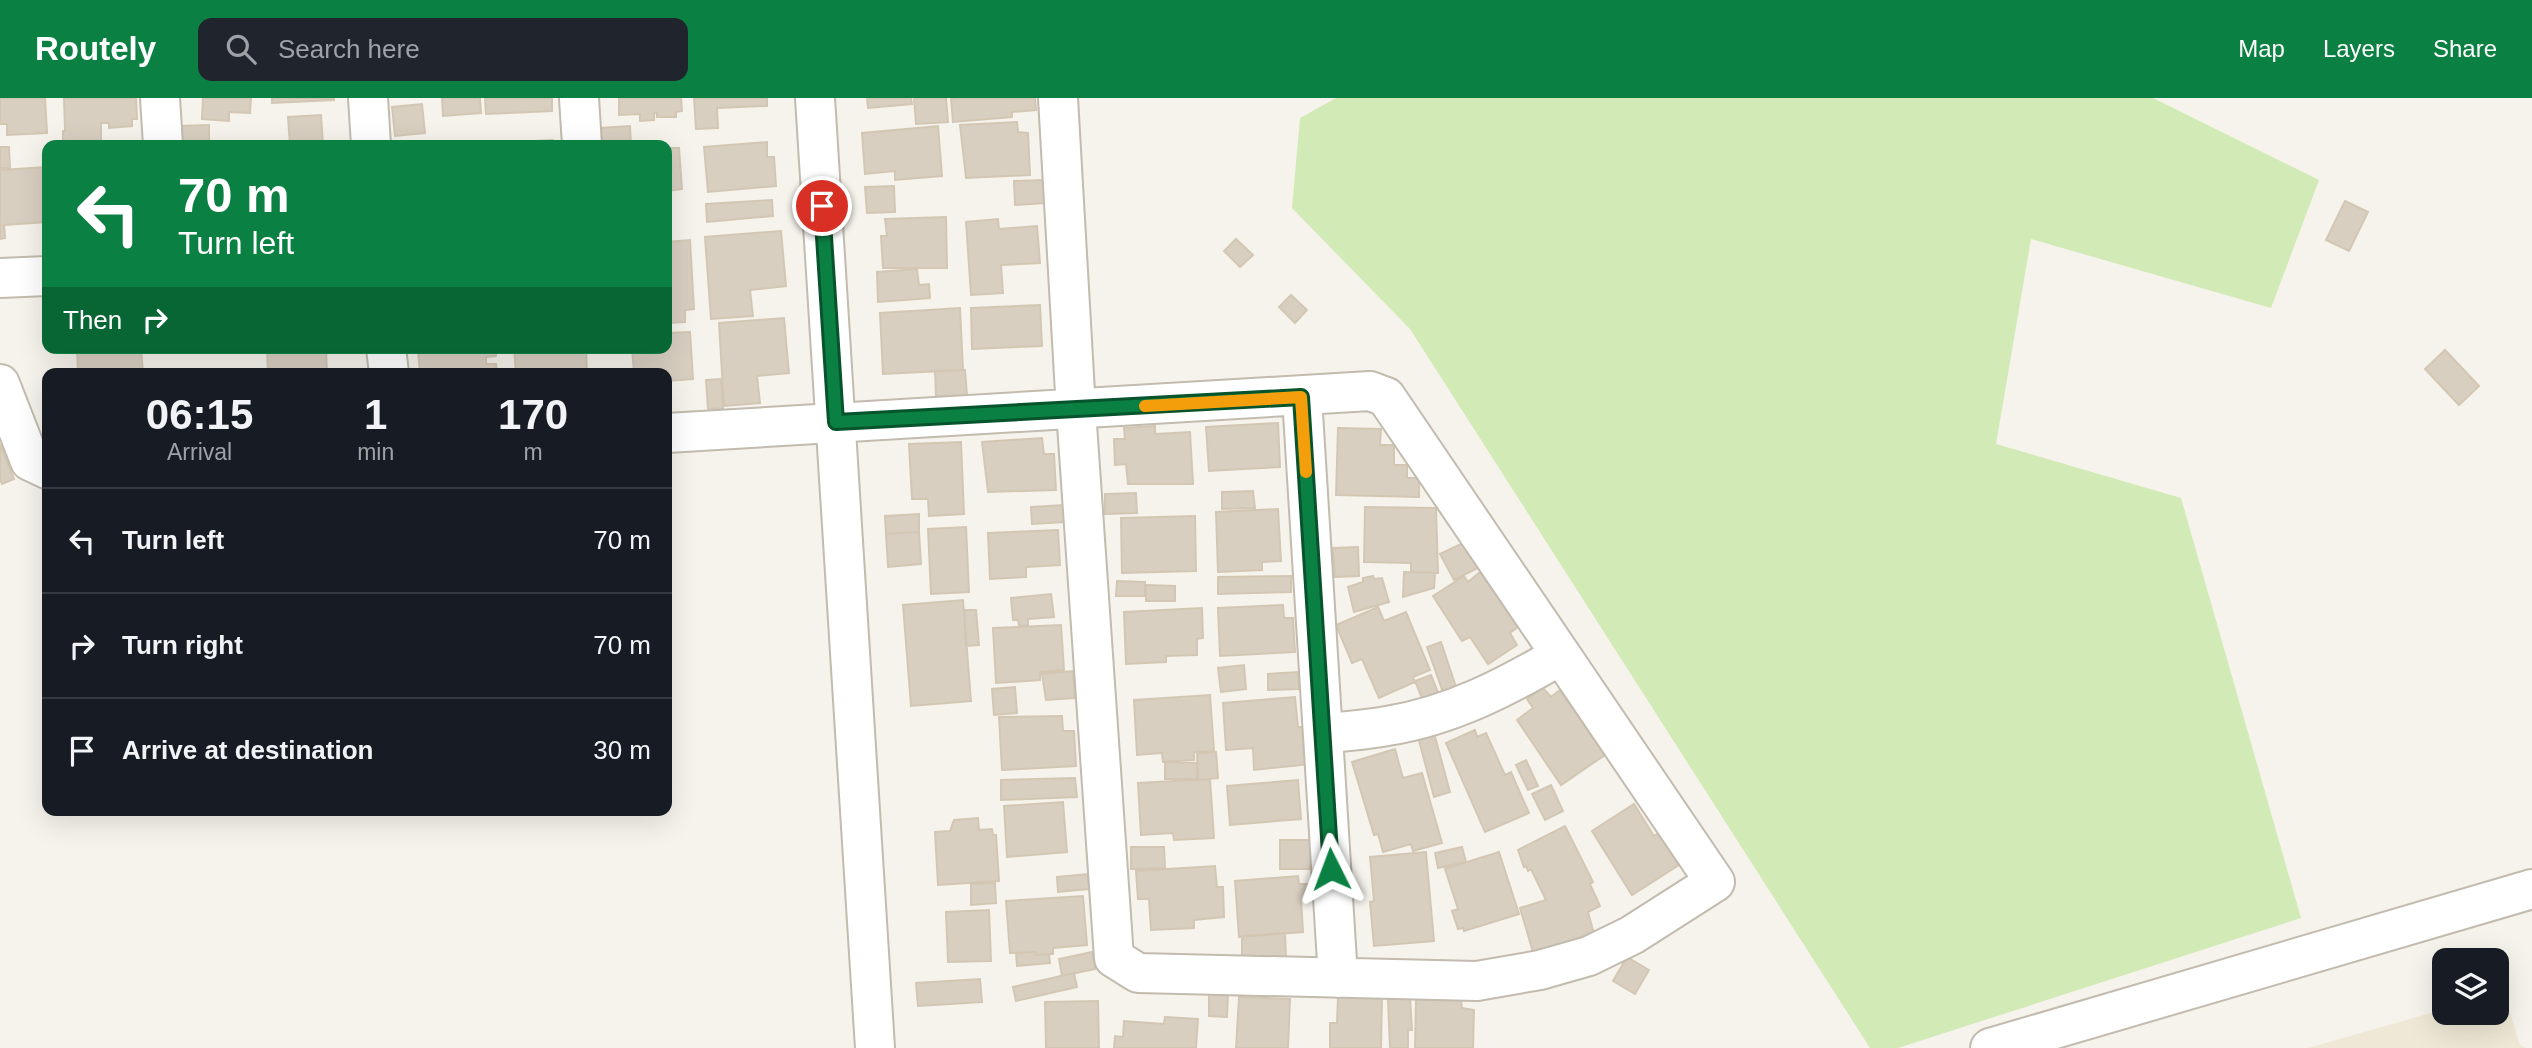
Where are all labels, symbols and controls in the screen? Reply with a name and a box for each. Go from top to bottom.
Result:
search box [198,18,688,81]
text: Routely [35,30,156,67]
icon: search [222,30,260,68]
text: Search here [278,34,420,64]
text: Map [2238,35,2285,62]
text: Layers [2323,35,2395,62]
text: Share [2433,35,2497,62]
icon: left [63,168,154,259]
text: 70 m [178,168,290,222]
pin [792,176,852,236]
icon: arrive [803,187,841,225]
text: Turn left [178,225,294,261]
icon: right [136,301,174,339]
text: Then [63,305,122,335]
text: 06:15 [146,391,253,438]
text: 1 [364,391,387,438]
text: 170 [498,391,568,438]
text: Arrival [167,439,232,465]
text: min [357,439,394,465]
text: m [524,439,543,465]
icon: left [63,522,101,560]
text: Turn left [122,525,224,555]
text: 70 m [593,525,651,555]
icon: right [63,627,101,665]
text: Turn right [122,630,243,660]
text: 70 m [593,630,651,660]
icon: arrive [63,732,101,770]
text: Arrive at destination [122,735,373,765]
text: 30 m [593,735,651,765]
position arrow [1294,832,1368,906]
map controls [2432,948,2509,1025]
button: layers [2432,948,2509,1025]

